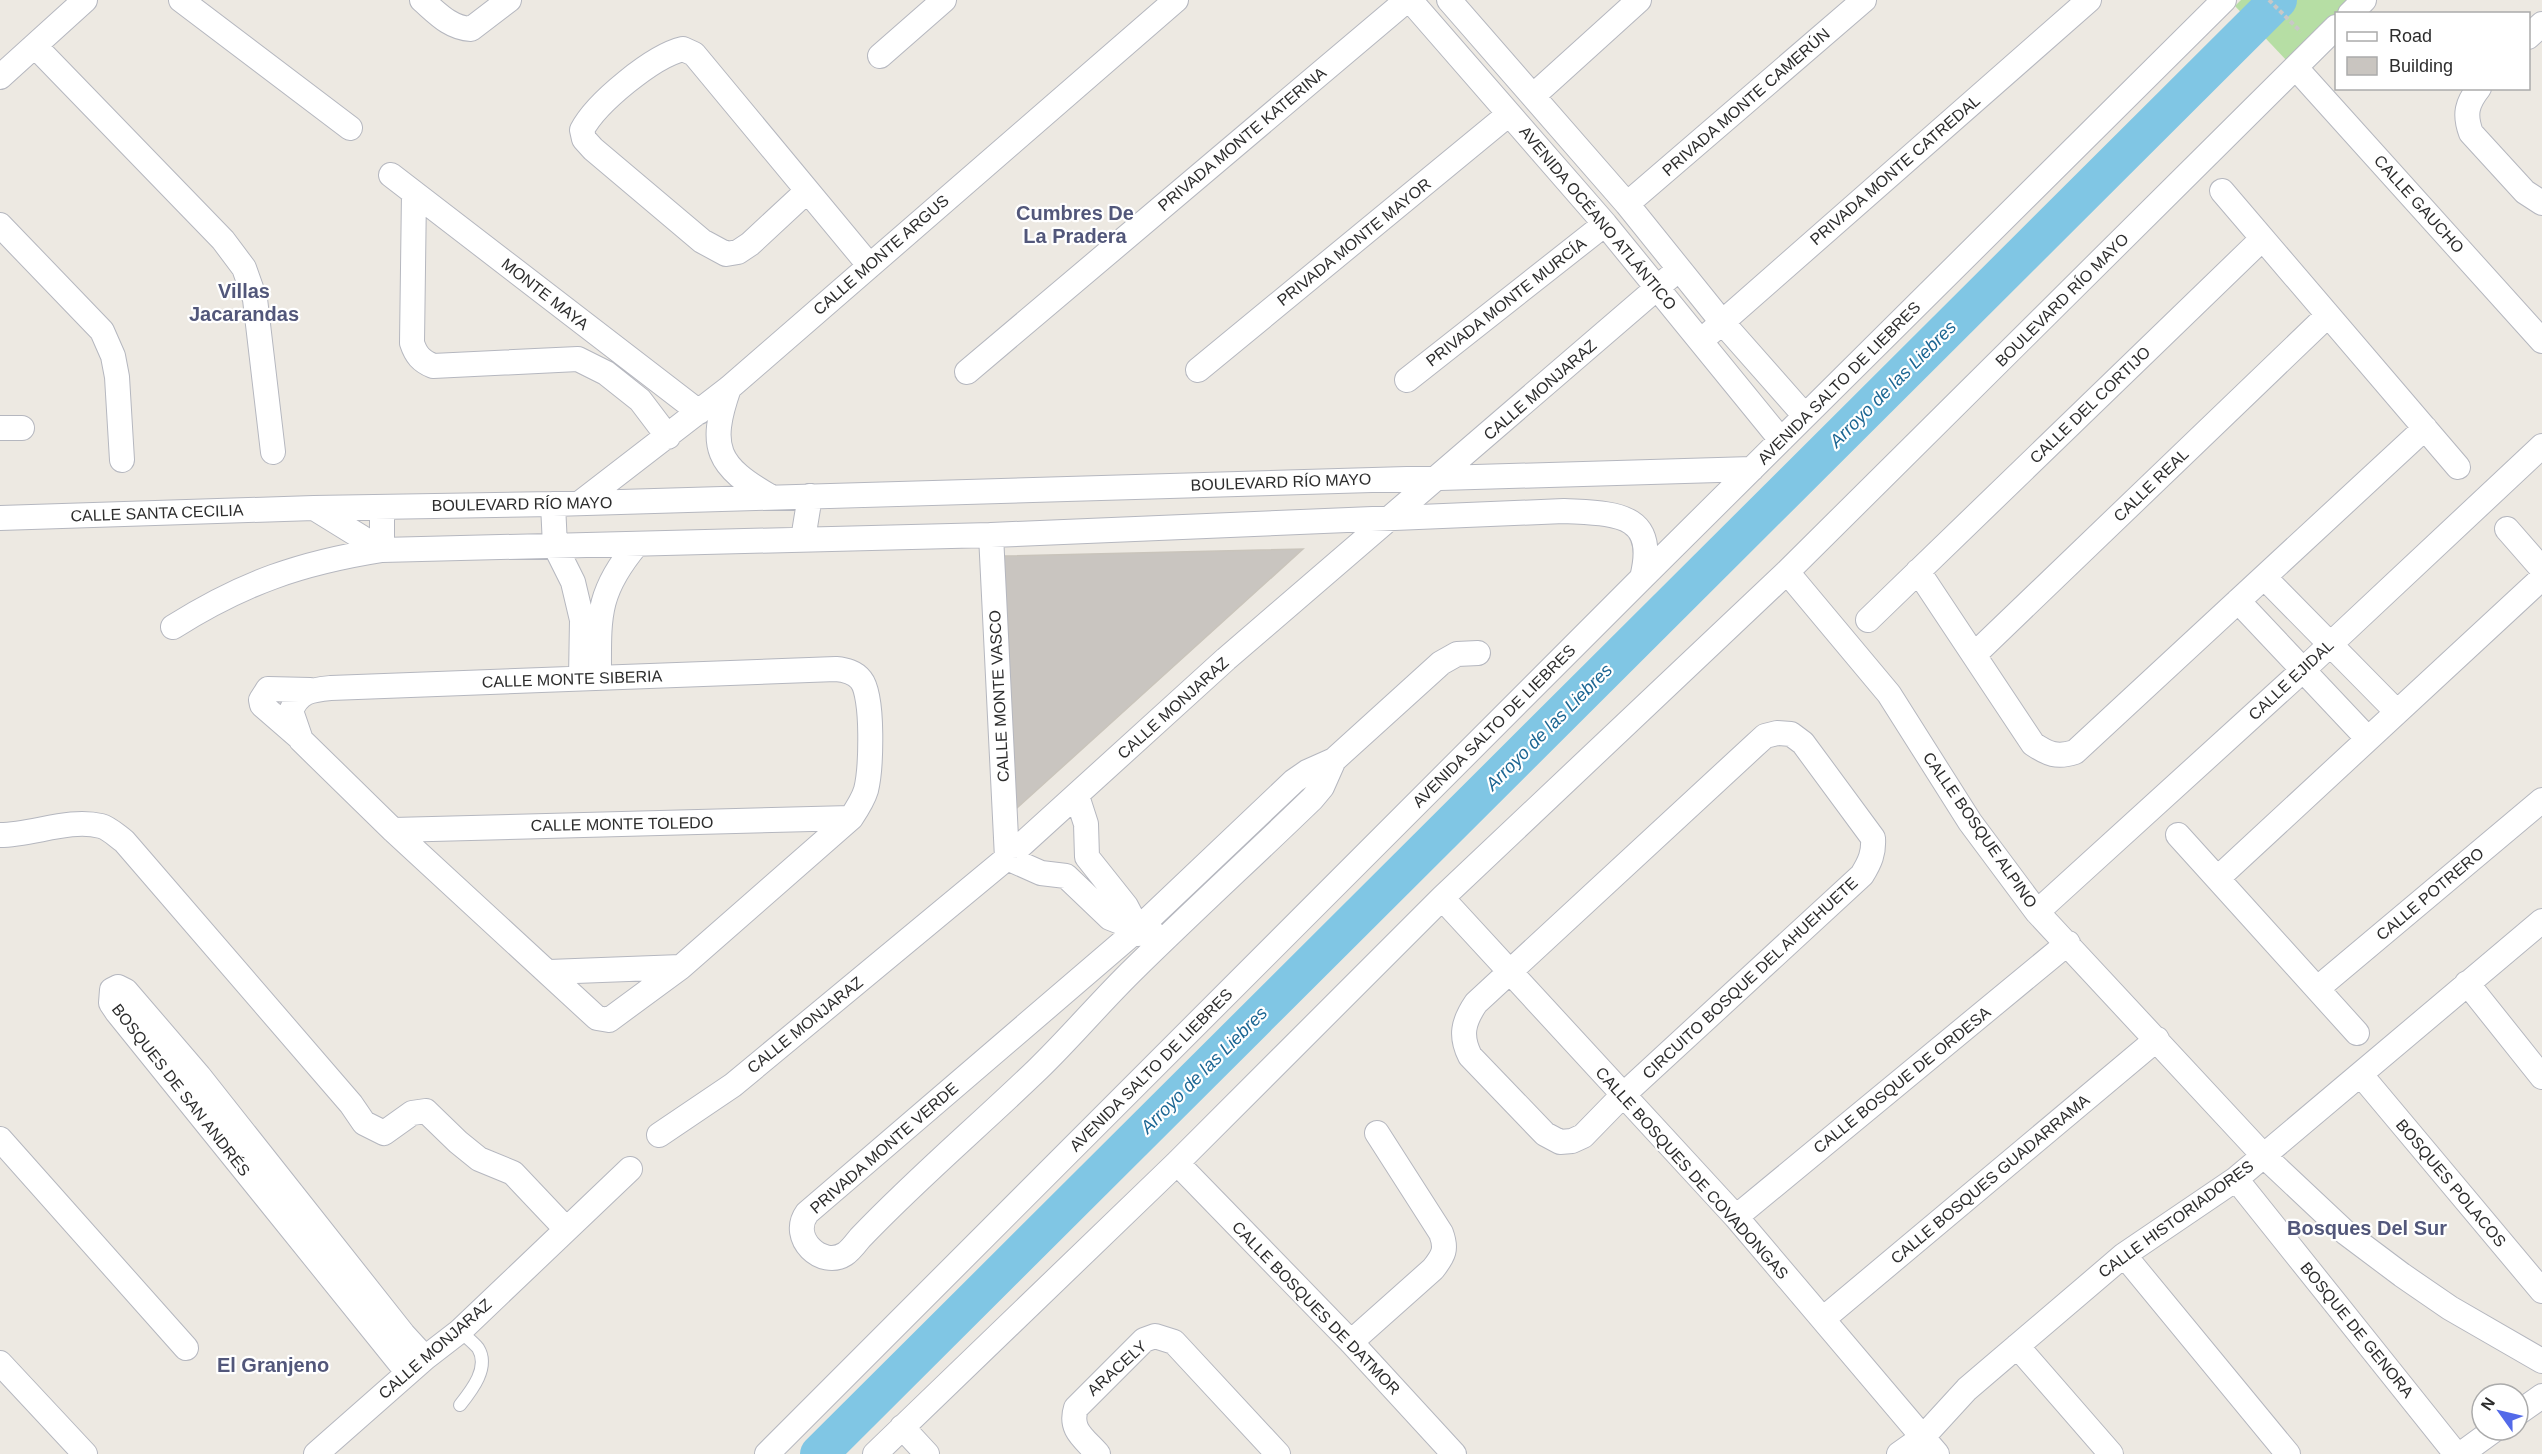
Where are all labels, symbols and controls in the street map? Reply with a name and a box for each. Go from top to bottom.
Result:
legend [2335,12,2530,90]
street label: PRIVADA MONTE CAMERÚN [1658,24,1833,179]
text: Road [2389,26,2432,46]
text: Building [2389,56,2453,76]
street label: PRIVADA MONTE KATERINA [1155,64,1330,214]
street label: PRIVADA MONTE CATREDAL [1807,92,1983,248]
street label: AVENIDA OCÉANO ATLÁNTICO [1516,122,1681,313]
street label: CALLE GAUCHO [2371,152,2467,256]
street label: PRIVADA MONTE MAYOR [1274,175,1434,309]
street label: CALLE MONTE ARGUS [810,192,952,318]
district label: Cumbres De La Pradera [1016,202,1134,247]
street label: BOULEVARD RÍO MAYO [1991,229,2132,370]
street label: PRIVADA MONTE MURCÍA [1422,233,1589,370]
street label: MONTE MAYA [498,255,592,333]
district label: Villas Jacarandas [189,280,299,325]
street label: AVENIDA SALTO DE LIEBRES [1754,298,1924,468]
water label: Arroyo de las Liebres [1825,317,1960,452]
street label: CALLE MONJARAZ [1480,336,1600,443]
street label: CALLE DEL CORTIJO [2027,343,2153,467]
street label: CALLE REAL [2110,445,2192,525]
street label: BOULEVARD RÍO MAYO [1190,469,1372,494]
street label: BOULEVARD RÍO MAYO [431,493,613,514]
street label: CALLE SANTA CECILIA [70,501,244,525]
street label: CALLE MONTE VASCO [986,610,1012,782]
street label: CALLE EJIDAL [2245,636,2337,724]
street label: AVENIDA SALTO DE LIEBRES [1409,641,1579,811]
street label: CALLE MONJARAZ [1114,654,1232,762]
water label: Arroyo de las Liebres [1481,660,1616,795]
street label: CALLE MONTE SIBERIA [482,667,663,691]
street label: CALLE BOSQUE ALPINO [1920,749,2040,911]
street label: CALLE MONTE TOLEDO [531,814,713,834]
street label: CALLE POTRERO [2373,844,2487,944]
street label: CIRCUITO BOSQUE DEL AHUEHUETE [1639,874,1861,1082]
street label: CALLE MONJARAZ [744,973,866,1077]
street label: AVENIDA SALTO DE LIEBRES [1066,985,1236,1155]
street label: BOSQUES DE SAN ANDRÉS [109,1000,254,1179]
water label: Arroyo de las Liebres [1136,1003,1271,1138]
street label: CALLE BOSQUE DE ORDESA [1810,1003,1994,1157]
street label: CALLE BOSQUES DE COVADONGAS [1592,1064,1792,1282]
street label: PRIVADA MONTE VERDE [807,1079,961,1217]
street label: CALLE BOSQUES GUADARRAMA [1887,1091,2093,1267]
street label: BOSQUES POLACOS [2393,1116,2509,1250]
street label: CALLE HISTORIADORES [2095,1157,2257,1281]
district label: Bosques Del Sur [2287,1217,2447,1239]
street label: CALLE BOSQUES DE DATMOR [1229,1218,1403,1398]
street label: BOSQUE DE GENORA [2297,1259,2417,1401]
street label: CALLE MONJARAZ [375,1295,495,1402]
street label: ARACELY [1084,1337,1150,1399]
district label: El Granjeno [217,1354,329,1376]
north arrow [2470,1382,2530,1442]
text: N [2478,1394,2498,1413]

